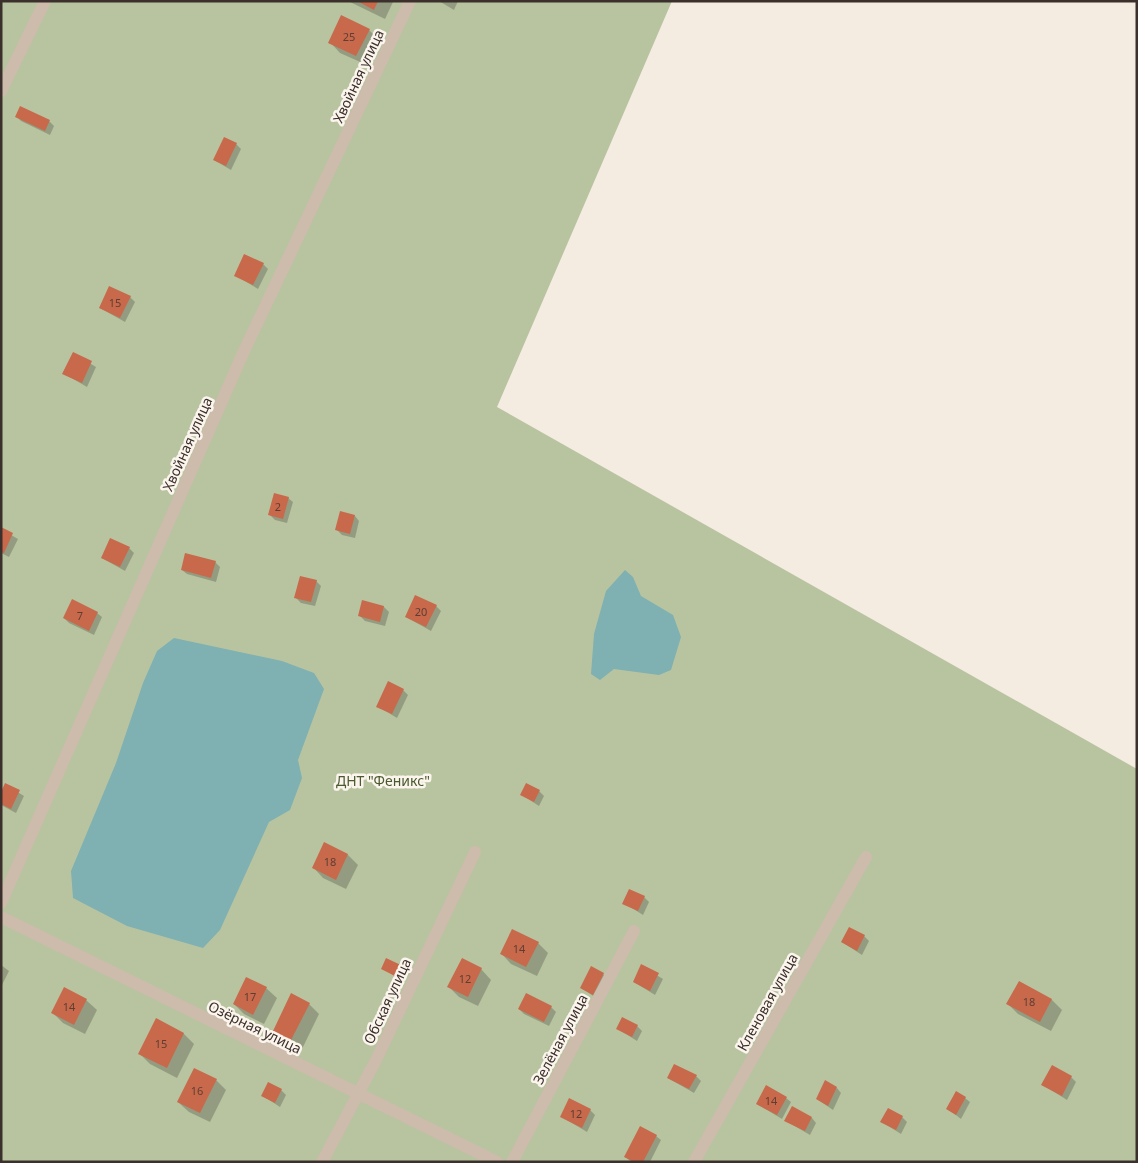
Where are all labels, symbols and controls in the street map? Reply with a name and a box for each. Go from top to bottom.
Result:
street label: Хвойная улица [328,26,388,126]
house number: 25 [343,29,355,44]
house number: 15 [109,295,121,310]
street label: Хвойная улица [158,394,216,494]
house number: 2 [275,499,281,514]
house number: 20 [415,604,427,619]
house number: 7 [77,608,83,623]
park label: ДНТ "Феникс" [336,771,430,790]
house number: 18 [324,854,336,869]
house number: 14 [513,941,526,956]
street label: Кленовая улица [732,950,802,1054]
street label: Обская улица [359,955,415,1047]
house number: 12 [459,971,471,986]
house number: 17 [244,989,256,1004]
street label: Зелёная улица [528,991,592,1087]
house number: 18 [1023,994,1035,1009]
street label: Озёрная улица [205,996,305,1058]
house number: 14 [63,999,76,1014]
house number: 15 [155,1036,167,1051]
house number: 16 [191,1083,203,1098]
house number: 14 [765,1093,778,1108]
house number: 12 [570,1106,582,1121]

